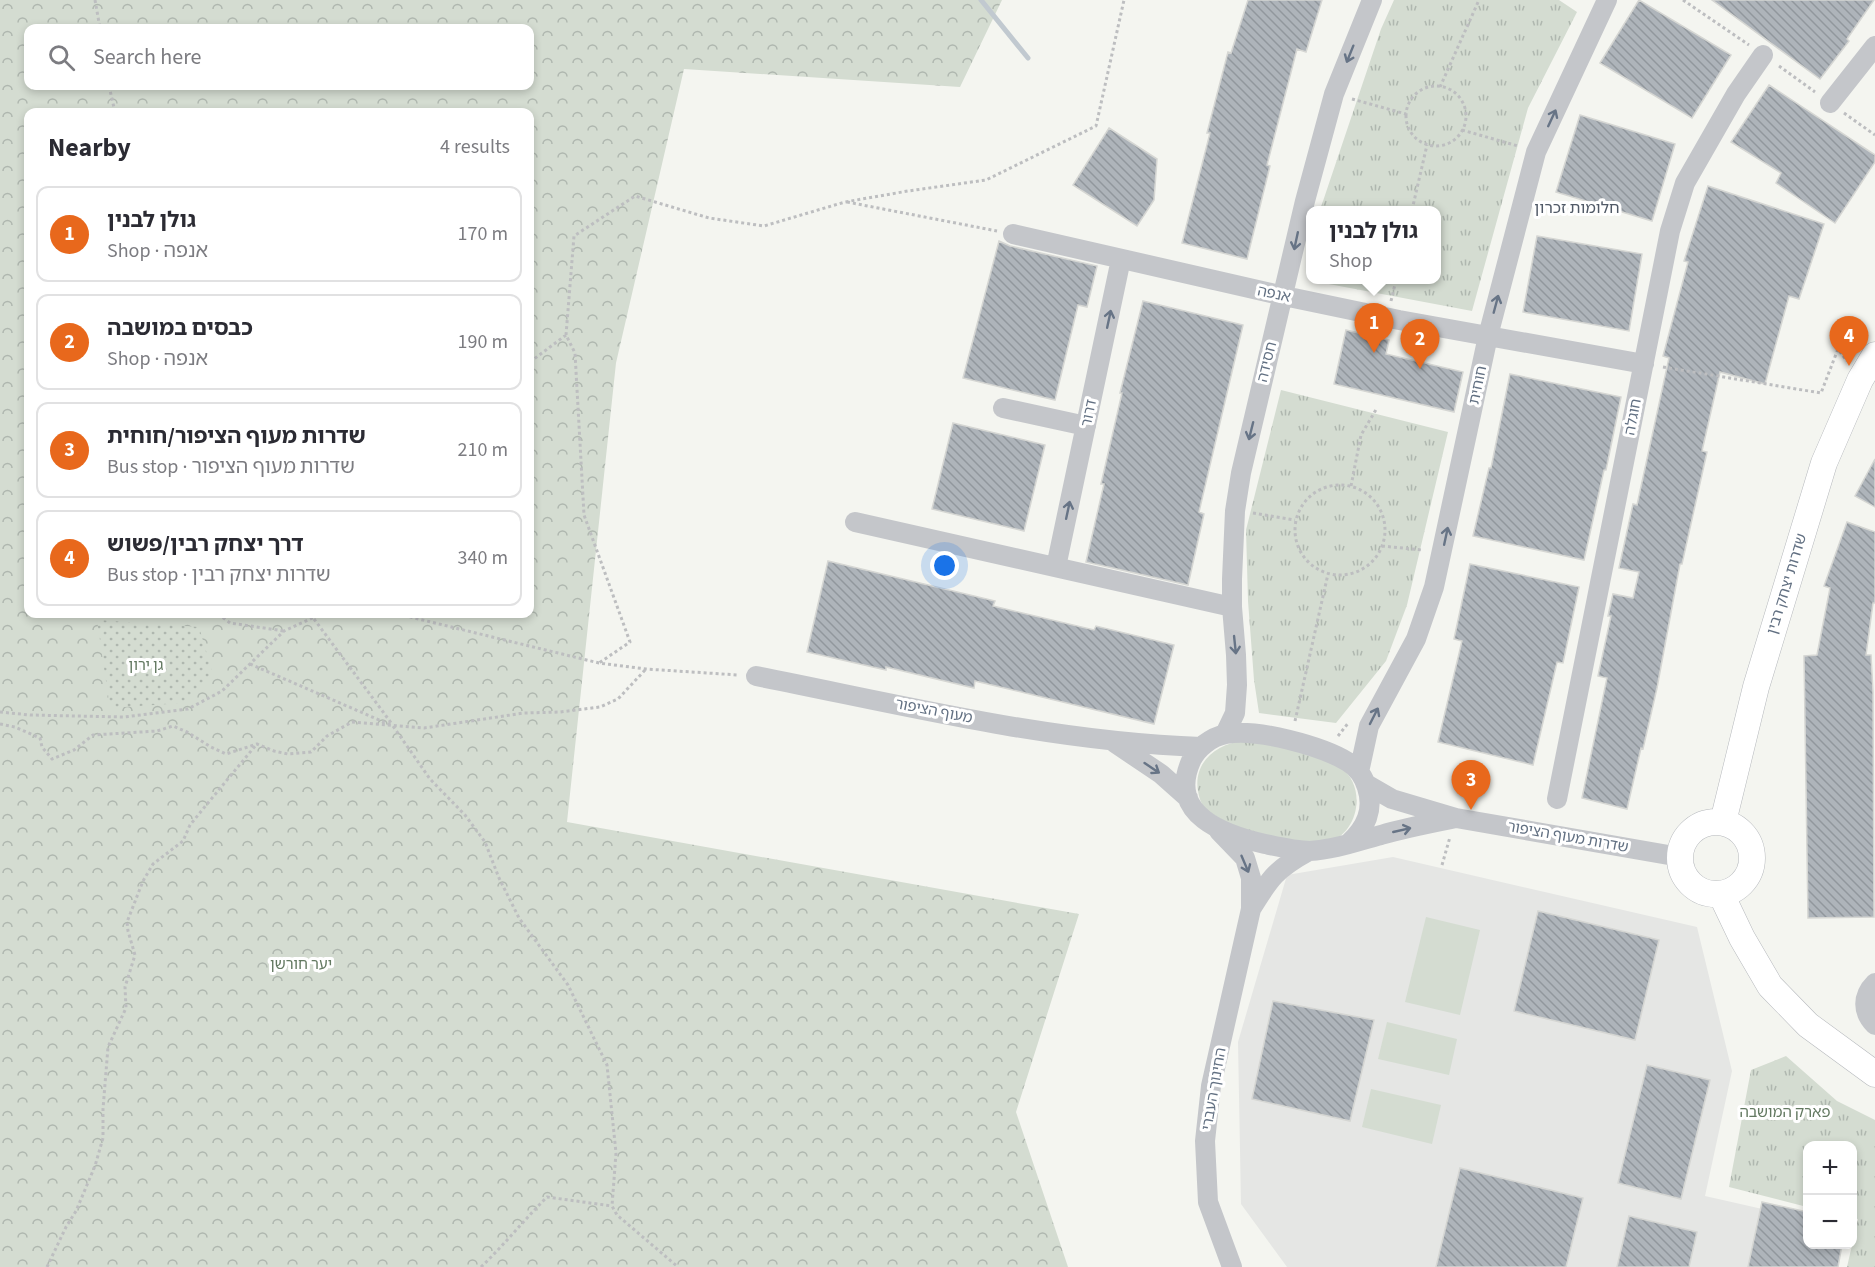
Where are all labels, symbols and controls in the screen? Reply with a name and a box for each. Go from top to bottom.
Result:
search box [24,24,534,90]
icon: search [45,41,78,74]
text: Search here [93,41,201,73]
one-way arrow [1344,44,1355,63]
one-way arrow [1546,109,1558,127]
text: Nearby [48,129,131,166]
text: 4 results [440,133,510,161]
district label: חלומות זכרון [1534,197,1620,219]
text: גולן לבנין [107,204,196,236]
popup [1306,206,1441,284]
text: גולן לבנין [1329,215,1418,247]
text: 1 [64,220,75,248]
text: 170 m [458,220,508,248]
one-way arrow [1289,231,1301,250]
text: Shop · אנפה [107,237,208,265]
text: Shop [1329,247,1373,275]
street label: אנפה [1255,280,1293,308]
one-way arrow [1491,295,1502,314]
pin: 1 [1354,304,1394,353]
one-way arrow [1103,310,1115,329]
text: כבסים במושבה [107,312,253,344]
pin: 4 [1830,316,1868,366]
pin: 2 [1400,320,1440,369]
text: 2 [64,328,75,356]
text: 190 m [458,328,508,356]
street label: חסידה [1252,339,1282,385]
text: Shop · אנפה [107,345,208,373]
street label: חוחית [1464,364,1492,406]
street label: דרור [1076,397,1102,429]
street label: חוגלה [1619,397,1647,437]
text: שדרות מעוף הציפור/חוחית [107,420,366,452]
one-way arrow [1244,421,1256,440]
text: 3 [64,436,75,464]
text: 210 m [458,436,508,464]
text: Bus stop · שדרות מעוף הציפור [107,453,355,481]
one-way arrow [1063,500,1074,520]
one-way arrow [1441,527,1452,546]
text: דרך יצחק רבין/פשוש [107,528,304,560]
street label: שדרות יצחק רבין [1762,531,1812,637]
text: 4 [64,544,75,572]
text: 340 m [458,544,508,572]
your location [930,551,959,580]
text: Bus stop · שדרות יצחק רבין [107,561,331,589]
one-way arrow [1230,634,1241,654]
park label: גן ירון [129,655,164,676]
street label: מעוף הציפור [894,693,975,729]
one-way arrow [1369,707,1380,725]
pin: 3 [1452,760,1490,810]
one-way arrow [1143,763,1160,775]
street label: שדרות מעוף הציפור [1506,816,1630,858]
one-way arrow [1392,824,1411,835]
one-way arrow [1240,854,1251,872]
park label: יער חורשן [270,954,332,975]
street label: החינוך העברי [1196,1046,1232,1132]
park label: פארק המושבה [1739,1102,1831,1123]
map controls [1803,1141,1857,1249]
button: + [1803,1141,1857,1195]
button: − [1803,1195,1857,1249]

